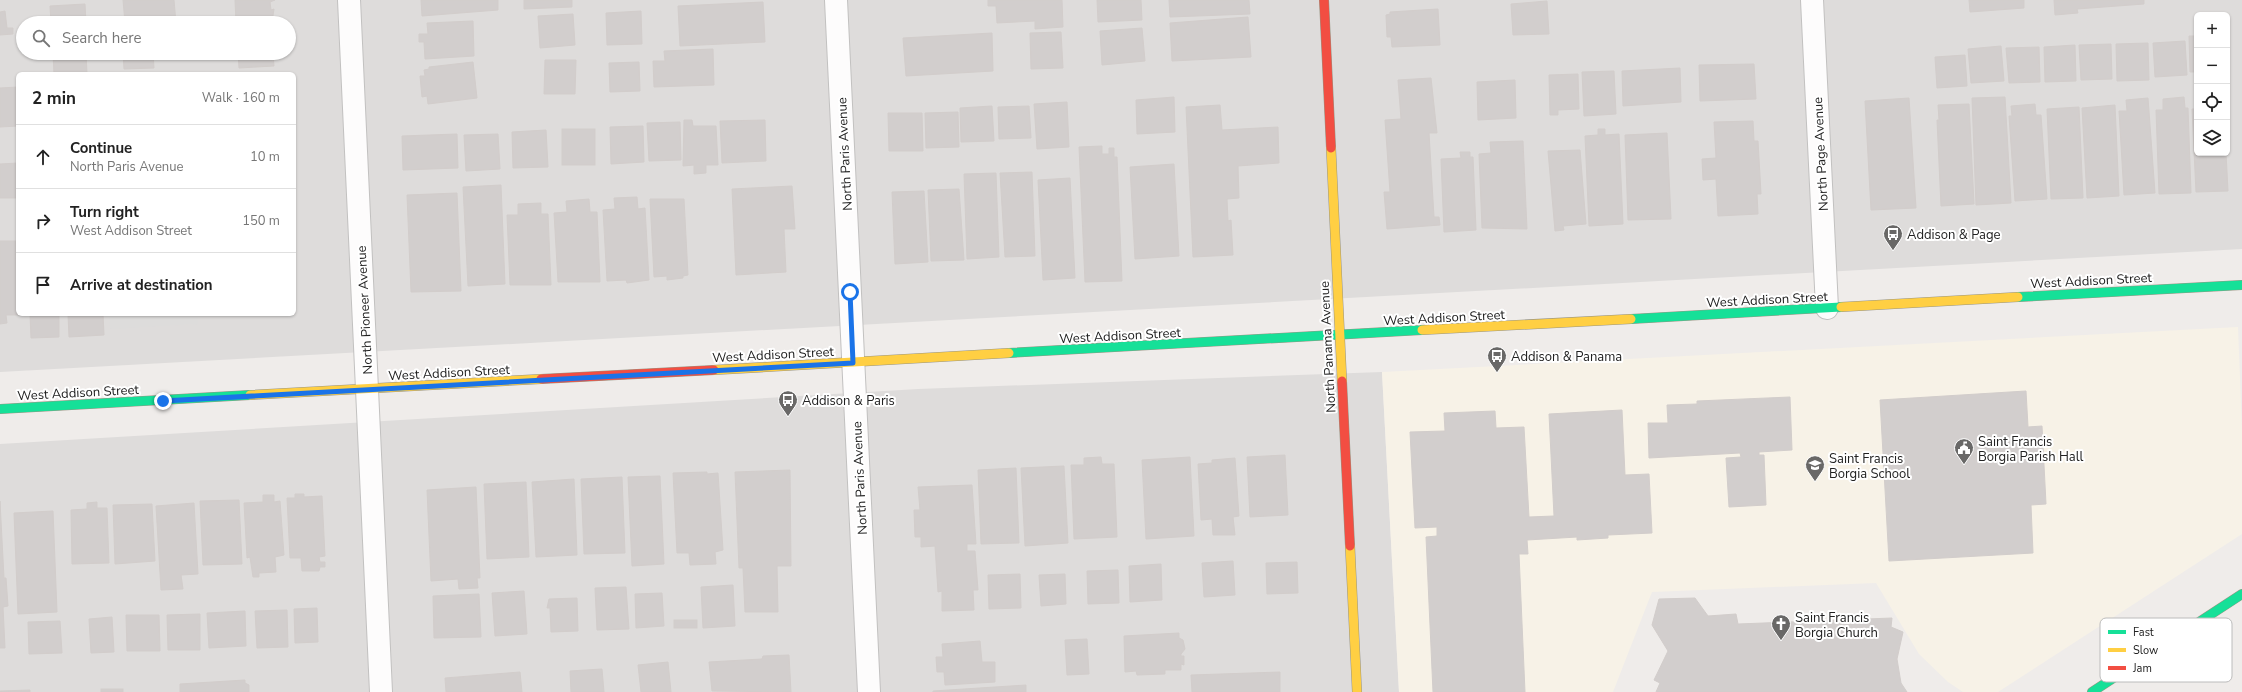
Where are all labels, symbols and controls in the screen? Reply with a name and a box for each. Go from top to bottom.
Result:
map controls [2194,12,2230,156]
button: + [2194,12,2230,48]
search box [16,16,296,60]
icon: search [30,27,52,49]
text: Search here [62,28,142,48]
button: − [2194,48,2230,84]
button: locate [2194,84,2230,120]
text: 2 min [32,87,76,110]
text: Walk · 160 m [202,89,280,107]
street label: North Page Avenue [1809,96,1833,211]
street label: North Paris Avenue [833,97,857,211]
button: layers [2194,120,2230,156]
text: Continue [70,138,132,158]
icon: ahead [32,146,54,168]
text: 10 m [250,148,280,166]
text: North Paris Avenue [70,158,183,176]
text: Turn right [70,202,139,222]
icon: right [32,210,54,232]
text: 150 m [242,212,280,230]
text: West Addison Street [70,222,192,240]
bus stop icon: Addison & Page [1882,223,1904,251]
place label: Addison & Page [1907,226,2001,244]
street label: North Pioneer Avenue [353,245,377,375]
street label: West Addison Street [2030,269,2153,293]
icon: arrive [32,274,54,296]
text: Arrive at destination [70,275,213,295]
street label: North Panama Avenue [1316,281,1340,413]
route start [841,283,859,301]
street label: West Addison Street [1706,288,1829,312]
street label: West Addison Street [1383,306,1506,330]
street label: West Addison Street [1059,324,1182,348]
street label: West Addison Street [712,343,835,367]
bus stop icon: Addison & Panama [1486,345,1508,373]
place label: Addison & Panama [1511,348,1622,366]
street label: West Addison Street [388,361,511,385]
street label: West Addison Street [17,381,140,405]
bus stop icon: Addison & Paris [777,389,799,417]
route end [154,392,172,410]
place label: Addison & Paris [802,392,895,410]
street label: North Paris Avenue [848,421,872,535]
place label: Saint Francis Borgia Parish Hall [1978,433,2084,466]
public building icon: Saint Francis Borgia Parish Hall [1953,437,1975,465]
place label: Saint Francis Borgia School [1829,450,1910,483]
school or university icon: Saint Francis Borgia School [1804,454,1826,482]
place label: Saint Francis Borgia Church [1795,609,1878,642]
church icon: Saint Francis Borgia Church [1770,613,1792,641]
legend [2100,618,2232,682]
text: Fast [2133,625,2154,640]
text: Slow [2133,643,2158,658]
text: Jam [2132,661,2152,676]

